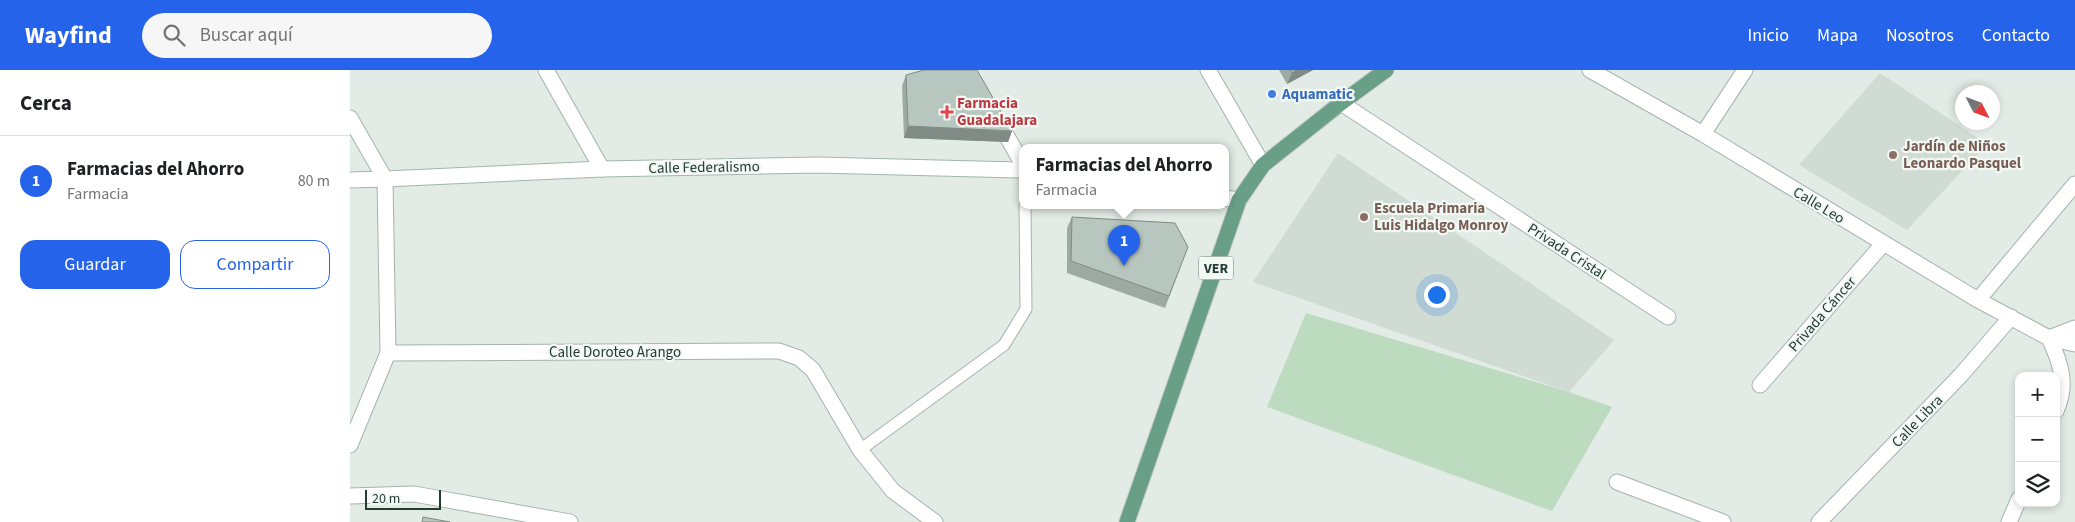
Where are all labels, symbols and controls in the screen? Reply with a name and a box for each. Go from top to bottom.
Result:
search box [142,13,492,58]
text: Wayfind [25,18,112,53]
icon: search [160,21,188,49]
text: Buscar aquí [200,22,293,49]
text: Inicio [1748,23,1789,48]
text: Mapa [1817,23,1858,48]
text: Nosotros [1886,23,1954,48]
text: Contacto [1982,23,2050,48]
place label: Aquamatic [1281,84,1353,105]
north arrow [1955,85,2000,130]
text: Cerca [20,88,72,118]
marker: Aquamatic [1266,88,1278,100]
place label: Farmacia Guadalajara [957,93,1037,131]
marker: Farmacia Guadalajara [941,106,953,118]
place label: Jardín de Niños Leonardo Pasquel [1903,136,2022,174]
popup [1019,144,1229,209]
marker: Jardín de Niños Leonardo Pasquel [1887,149,1899,161]
text: Farmacias del Ahorro [1035,152,1213,179]
text: Farmacias del Ahorro [67,156,244,183]
street label: Calle Federalismo [648,156,760,179]
text: 1 [32,170,40,192]
text: 80 m [298,170,330,192]
text: Farmacia [1035,179,1097,201]
street label: Calle Leo [1789,182,1849,229]
text: Farmacia [67,183,129,205]
place label: Escuela Primaria Luis Hidalgo Monroy [1374,198,1508,236]
marker: Escuela Primaria Luis Hidalgo Monroy [1358,211,1370,223]
street label: Privada Cristal [1523,218,1610,285]
pin: 1 [1108,225,1140,266]
button: Guardar [20,240,170,289]
button: Compartir [180,240,330,289]
road number: VER [1198,257,1234,280]
street label: Privada Cáncer [1784,271,1862,357]
your location [1424,282,1450,308]
street label: Calle Doroteo Arango [549,342,681,363]
map controls [2015,372,2060,507]
button: + [2015,372,2060,417]
street label: Calle Libra [1887,390,1948,452]
button: − [2015,417,2060,462]
button: layers [2015,462,2060,507]
scale bar [365,487,441,510]
text: 20 m [372,489,400,509]

